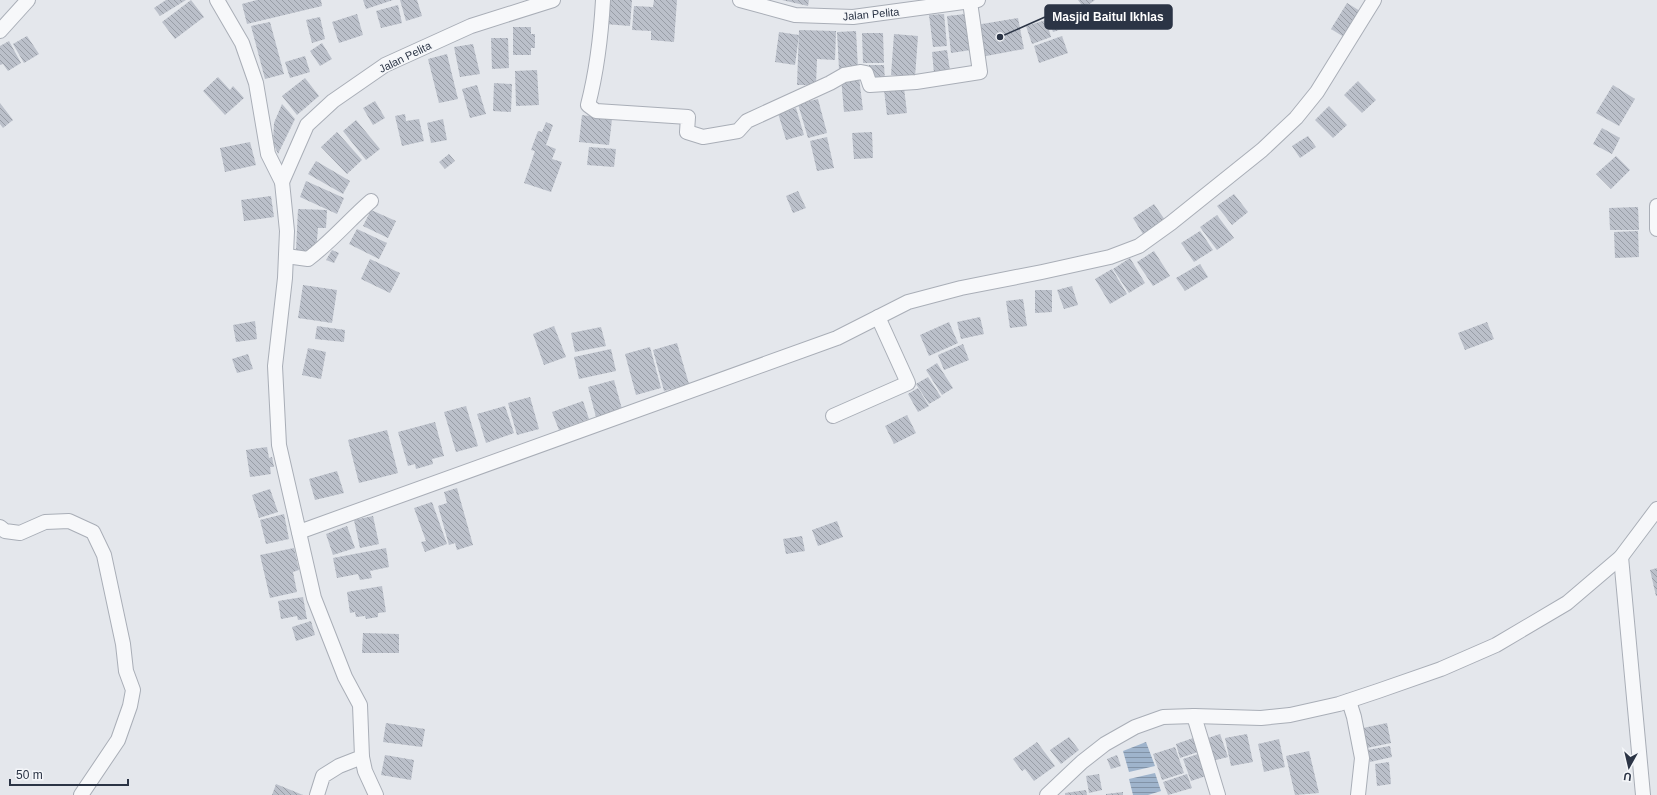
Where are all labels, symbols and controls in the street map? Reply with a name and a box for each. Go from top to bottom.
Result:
street label: Jalan Pelita [842,5,901,22]
callout: Masjid Baitul Ikhlas [1045,5,1172,29]
text: Masjid Baitul Ikhlas [1052,10,1164,24]
street label: Jalan Pelita [377,39,434,75]
north arrow [1609,747,1649,787]
scale bar [10,761,128,787]
text: 50 m [16,768,43,782]
text: U [1623,770,1632,783]

